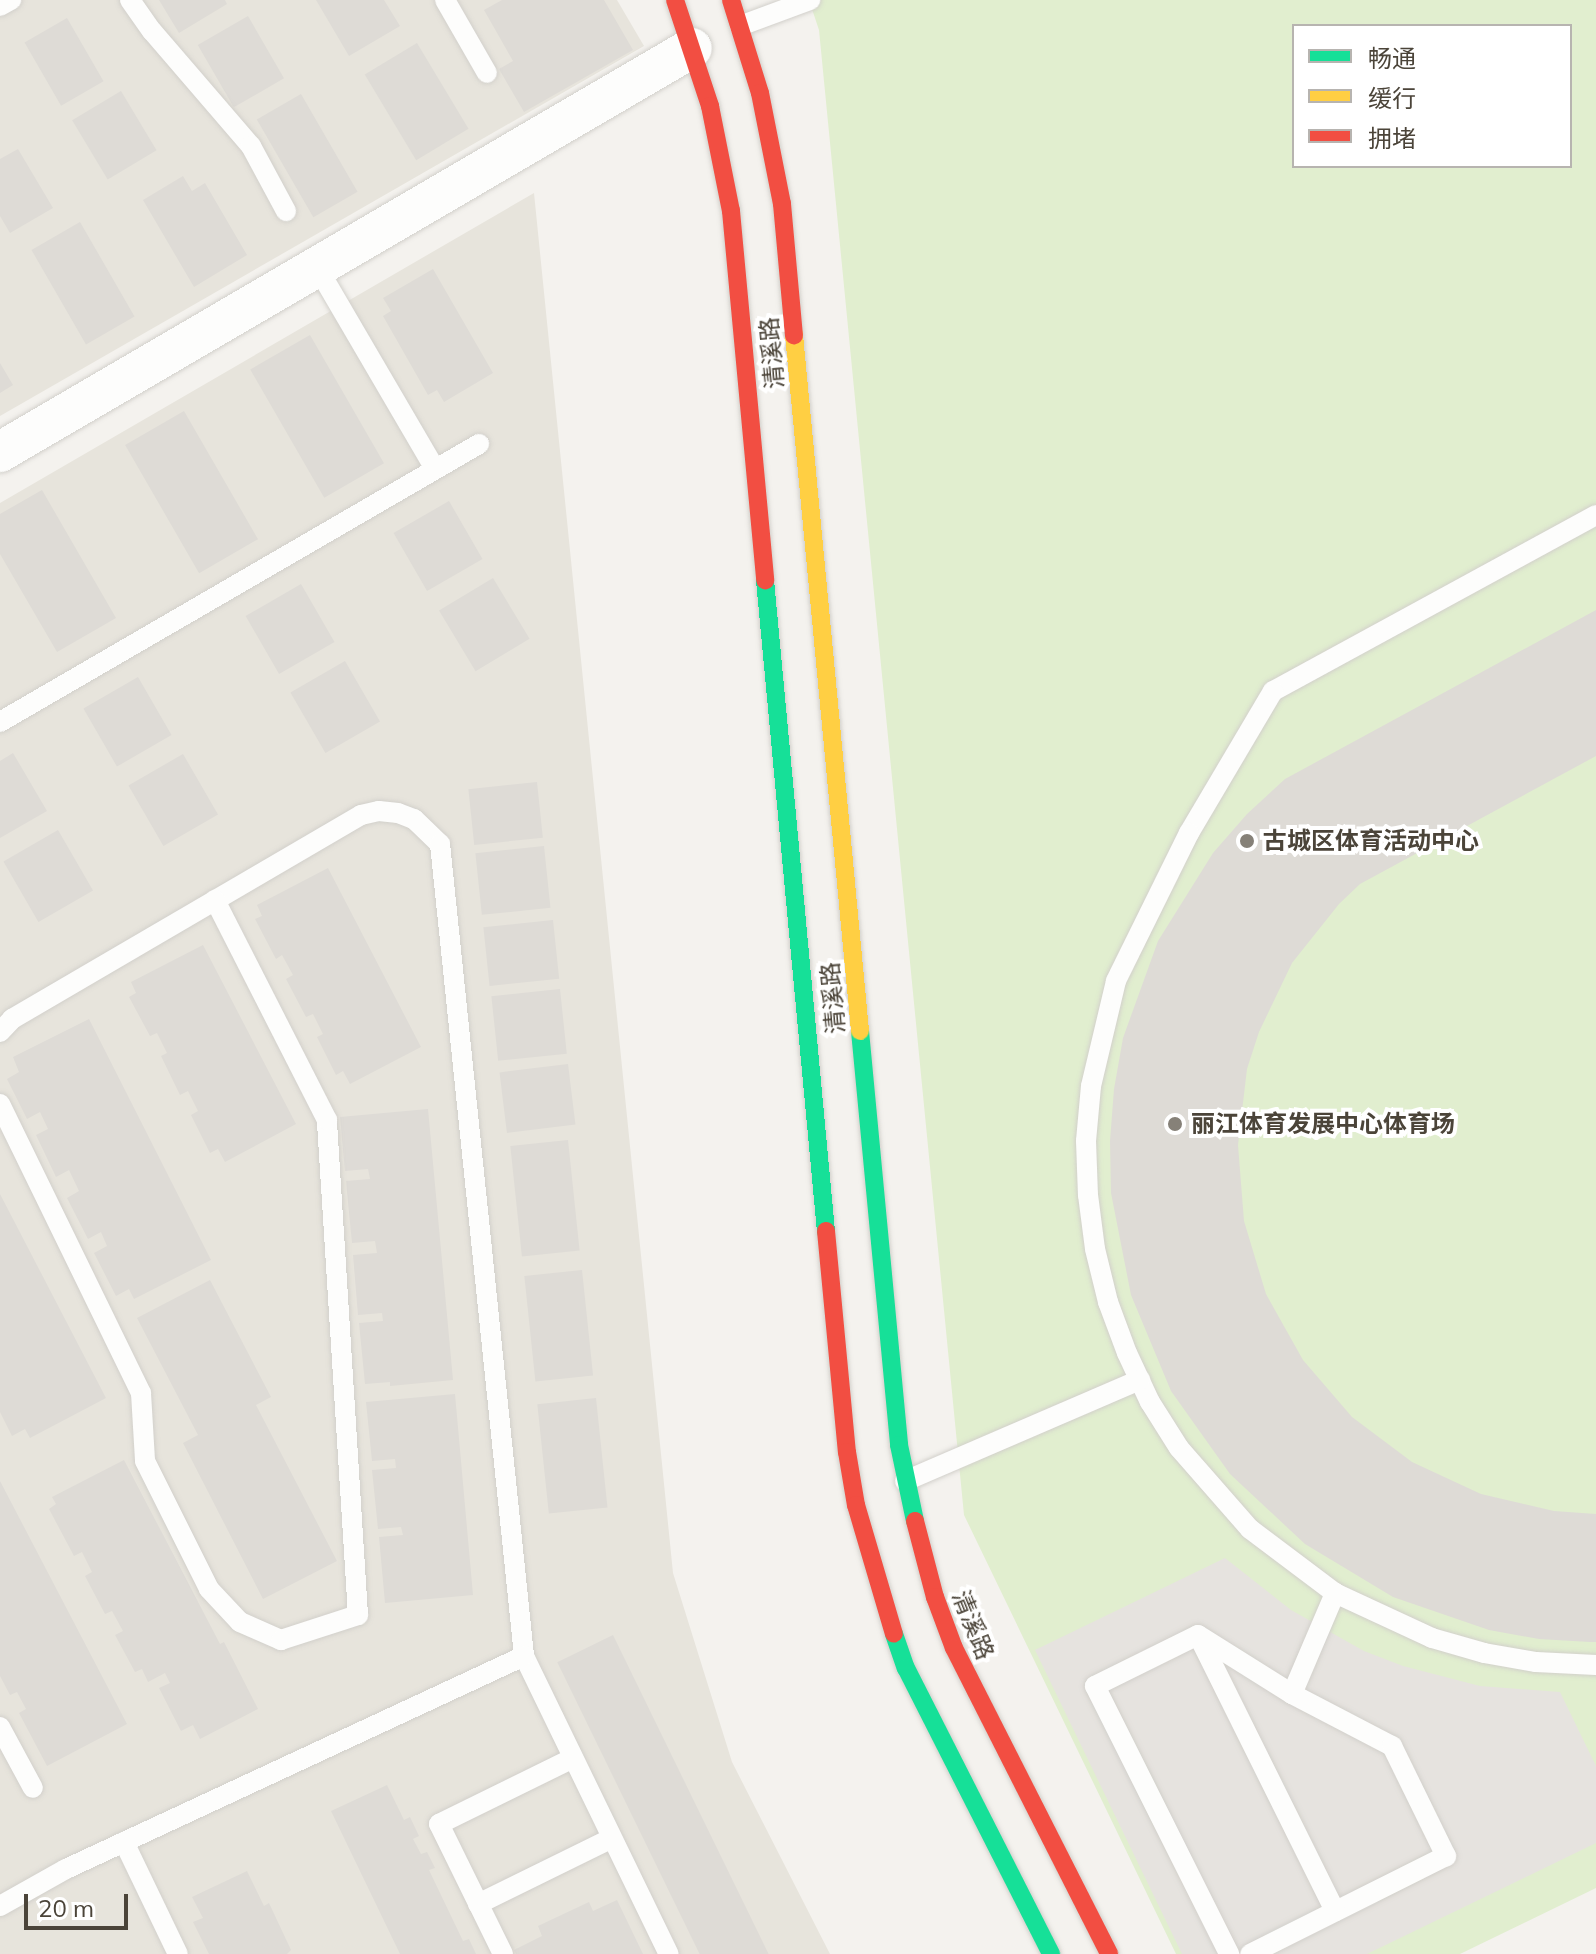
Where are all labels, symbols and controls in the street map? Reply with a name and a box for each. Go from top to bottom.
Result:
legend [1292,24,1572,168]
text: 畅通 [1368,43,1416,73]
text: 缓行 [1368,83,1416,113]
text: 拥堵 [1368,123,1416,153]
street label: 清溪路 [755,316,789,390]
place label: 古城区体育活动中心 [1263,827,1479,855]
marker: 古城区体育活动中心 [1238,832,1256,850]
street label: 清溪路 [816,961,850,1035]
place label: 丽江体育发展中心体育场 [1191,1110,1455,1138]
marker: 丽江体育发展中心体育场 [1166,1115,1184,1133]
street label: 清溪路 [946,1586,1000,1664]
scale bar [28,1878,132,1928]
text: 20 m [38,1893,94,1923]

